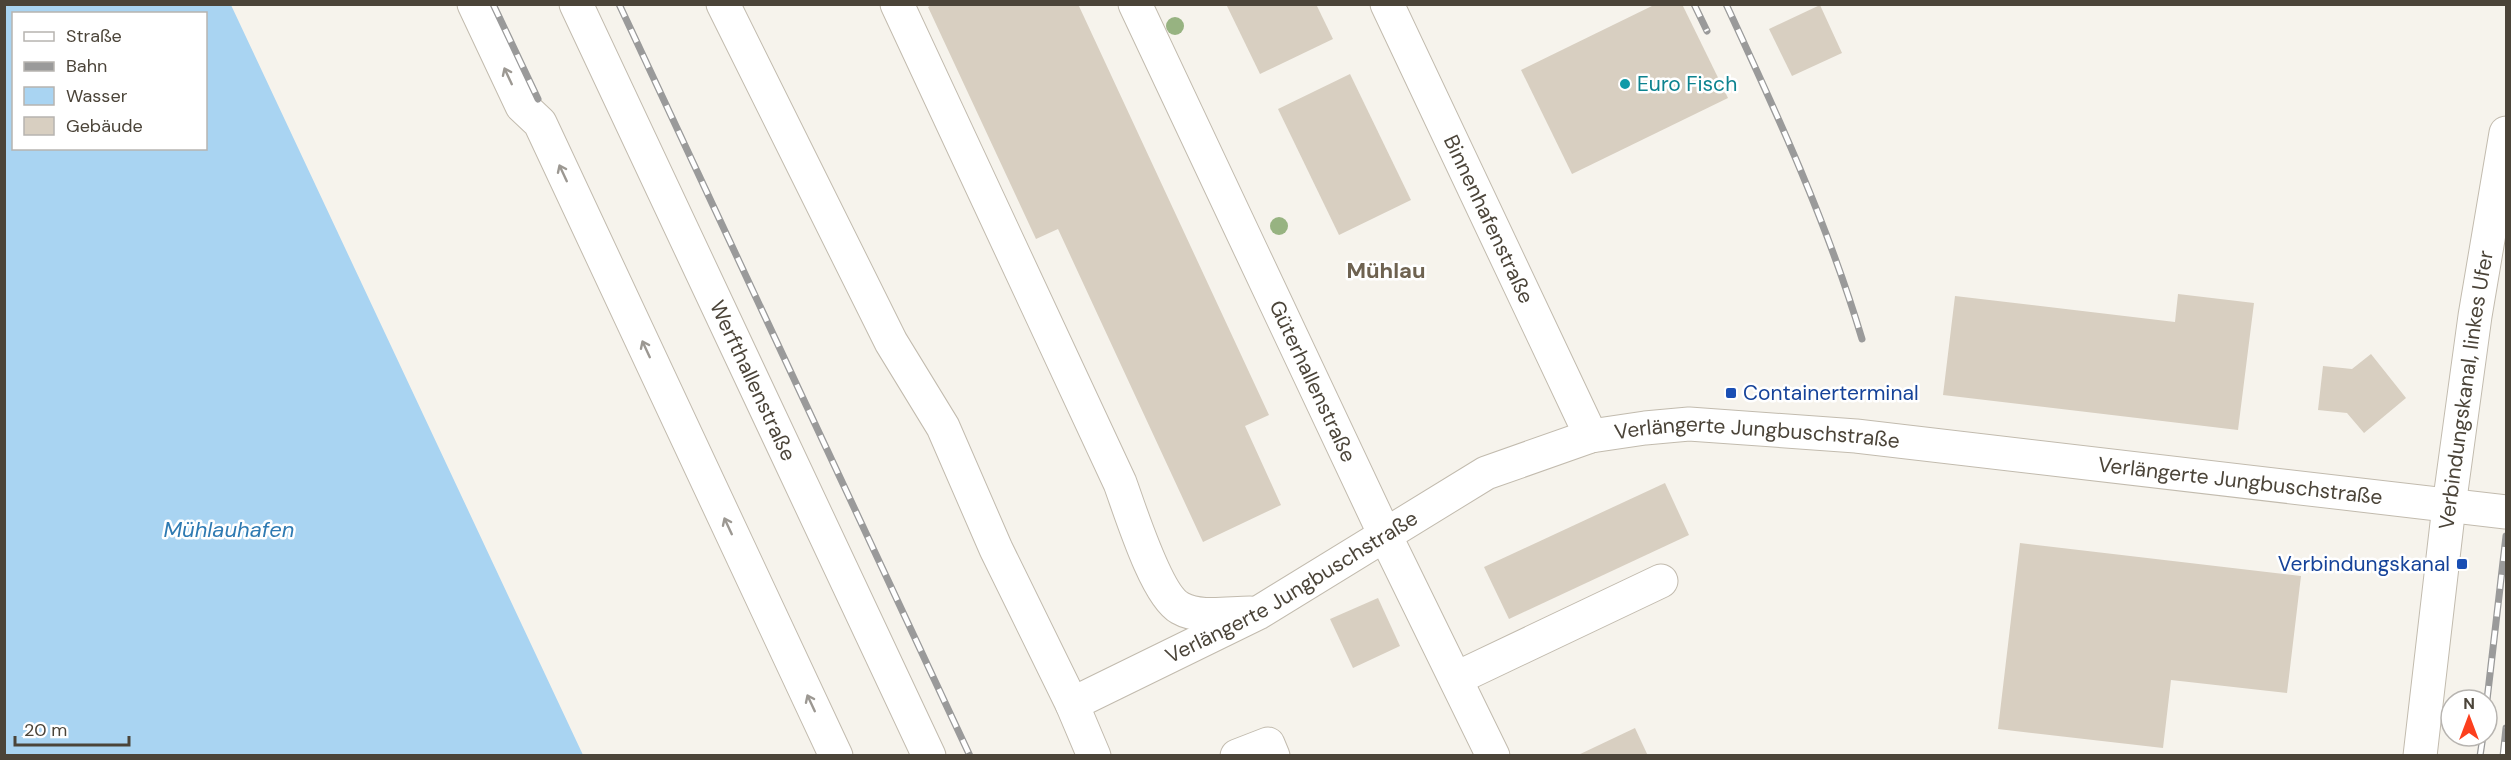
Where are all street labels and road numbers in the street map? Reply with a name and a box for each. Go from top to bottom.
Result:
street label: Binnenhafenstraße [1437,130,1540,308]
street label: Verbindungskanal, linkes Ufer [2432,248,2500,531]
street label: Werfthallenstraße [703,296,803,465]
street label: Güterhallenstraße [1263,296,1363,467]
street label: Verlängerte Jungbuschstraße [1613,410,1901,455]
street label: Verlängerte Jungbuschstraße [2096,450,2384,511]
street label: Verlängerte Jungbuschstraße [1161,504,1423,670]

